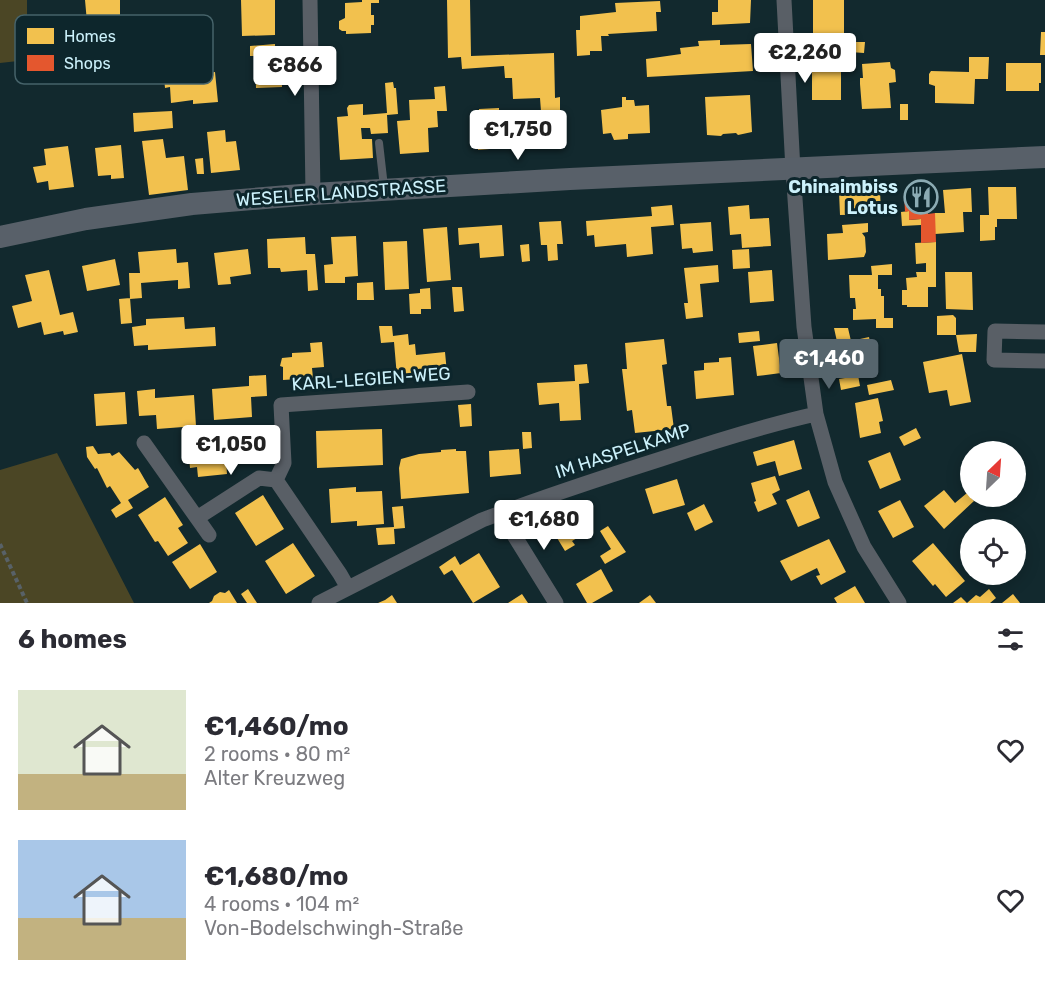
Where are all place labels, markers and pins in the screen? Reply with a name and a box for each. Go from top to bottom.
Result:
pin: €2,260 [756,33,854,84]
pin: €866 [259,46,331,97]
pin: €1,750 [469,110,567,161]
place label: Chinaimbiss Lotus [788,176,898,219]
restaurant icon: Chinaimbiss Lotus [903,179,939,215]
pin: €1,460 [780,339,878,390]
pin: €1,050 [182,425,280,476]
pin: €1,680 [495,500,593,551]

